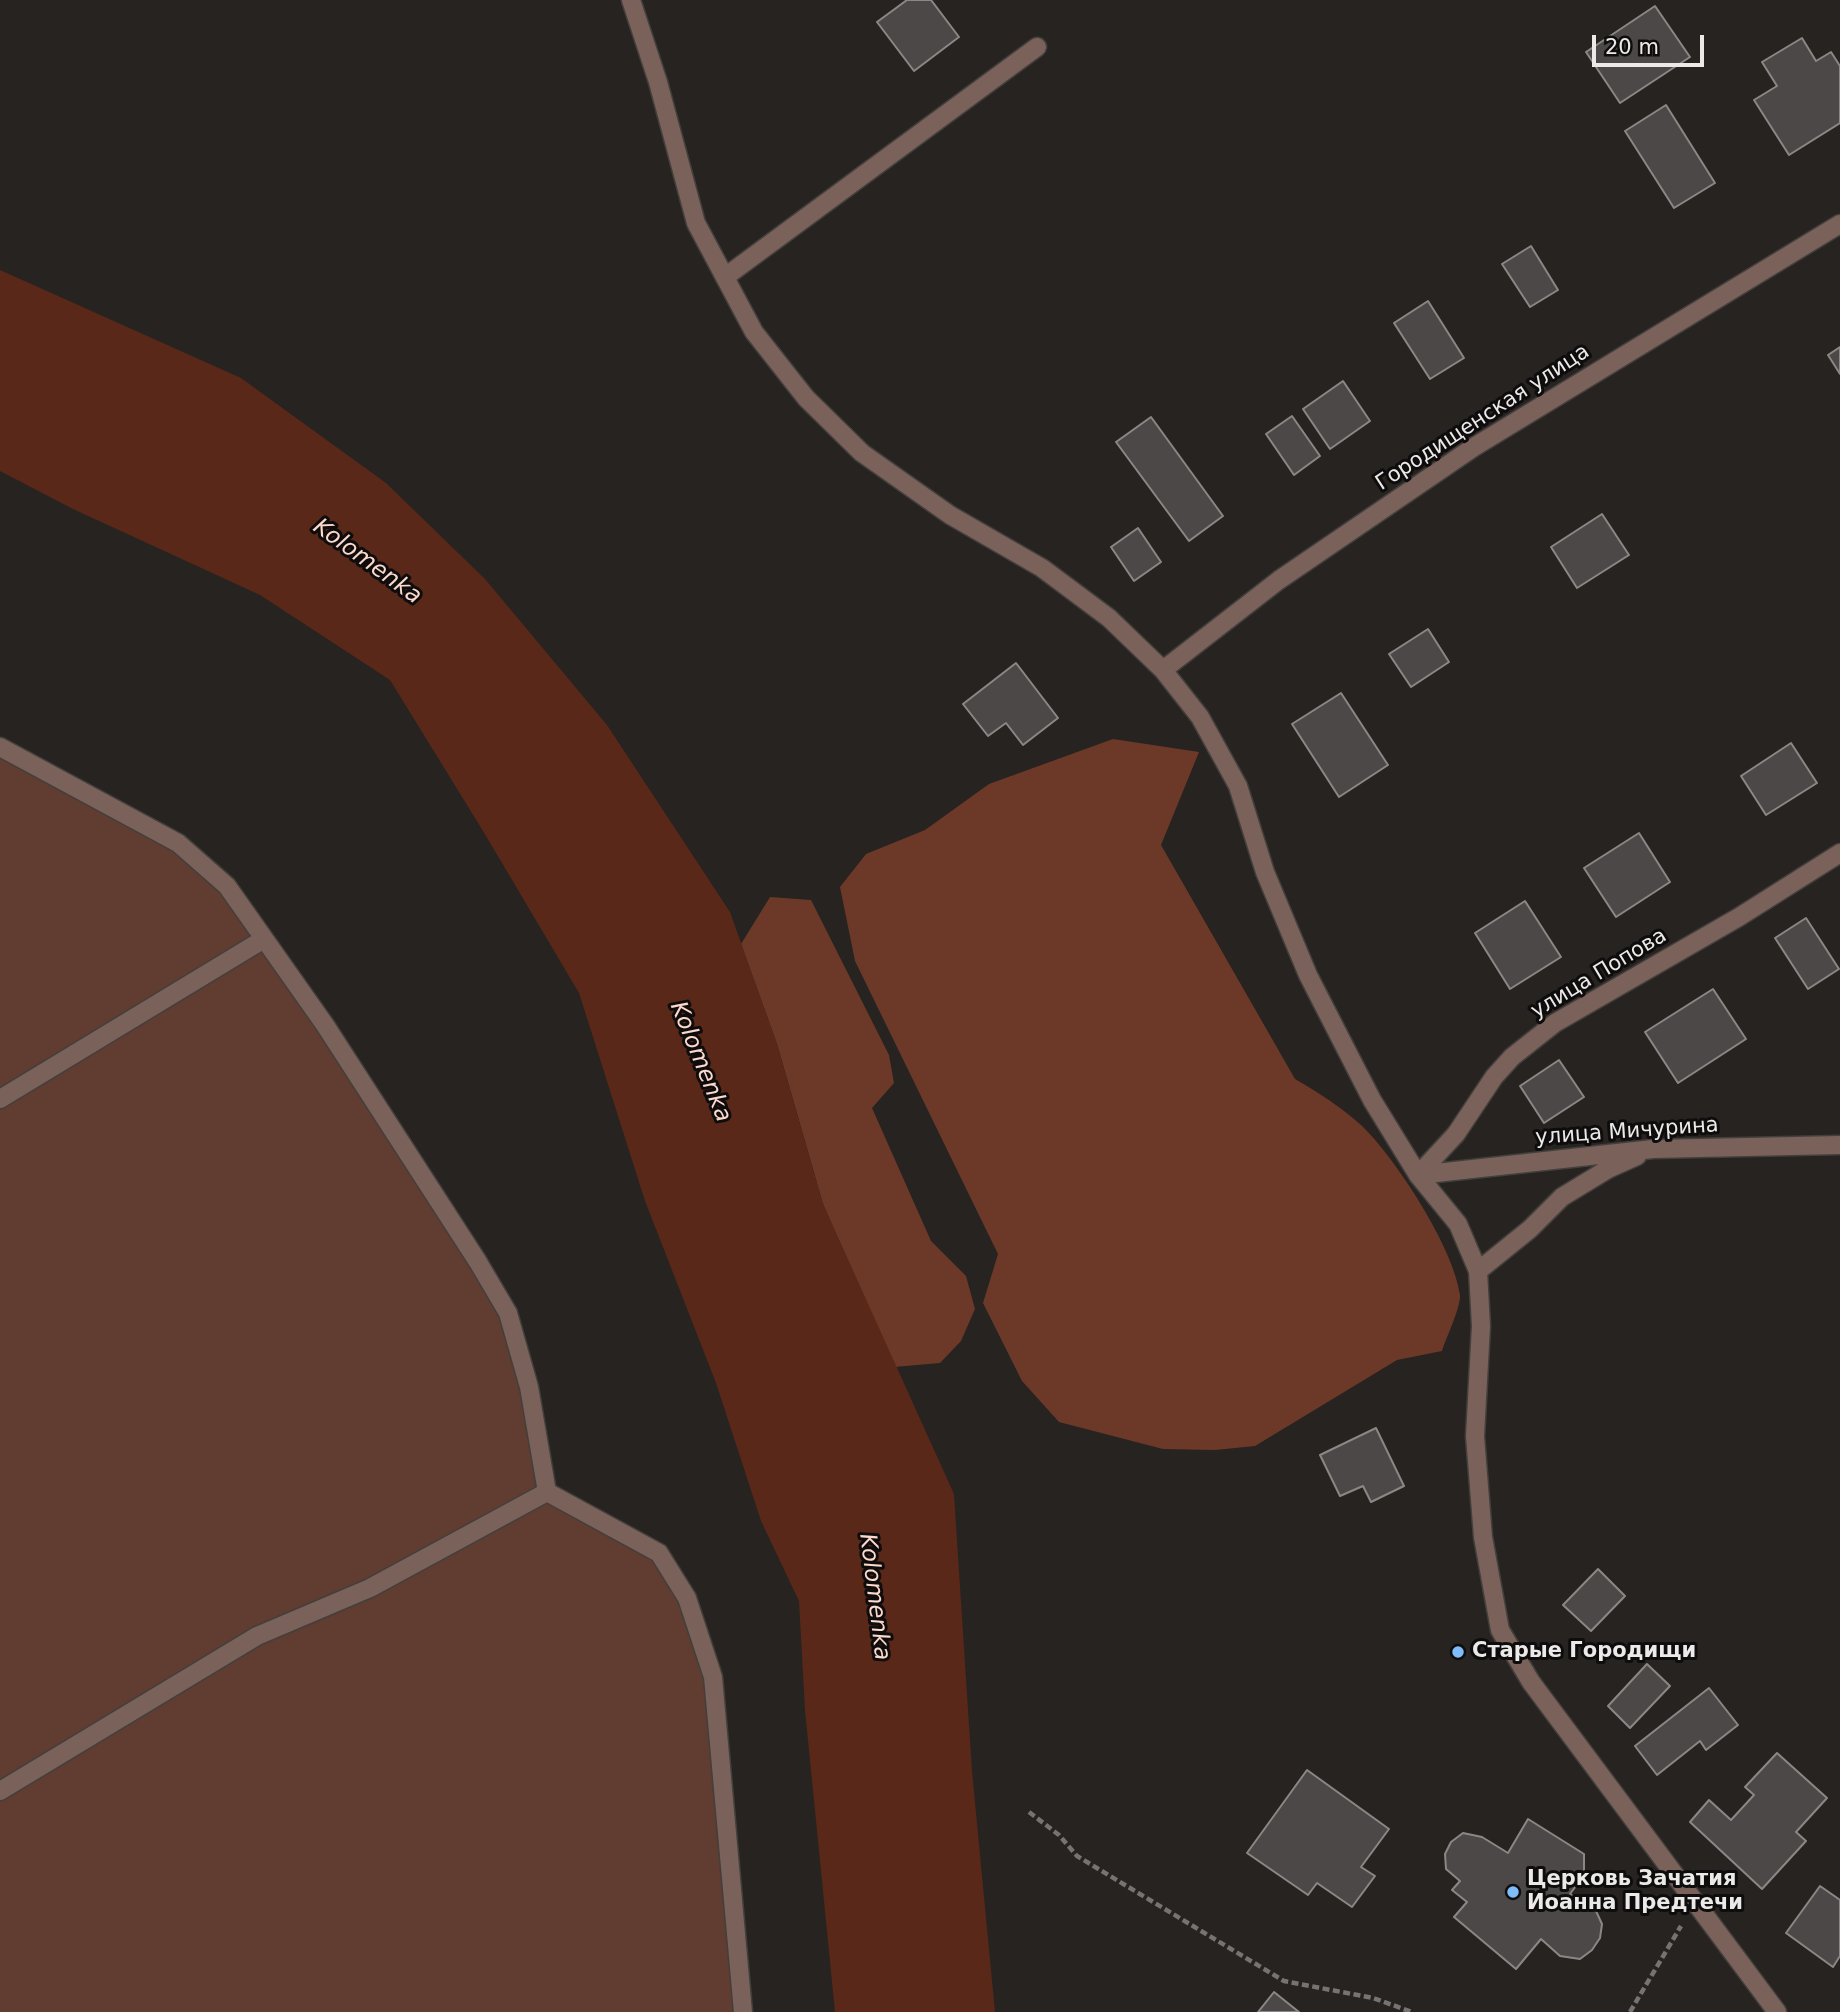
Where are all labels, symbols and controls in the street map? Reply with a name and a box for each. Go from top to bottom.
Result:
scale bar [1595,21,1707,65]
text: 20 m [1605,35,1659,59]
street label: Городищенская улица [1372,339,1594,497]
water label: Kolomenka [307,513,427,611]
street label: улица Попова [1527,924,1671,1024]
water label: Kolomenka [663,998,737,1126]
street label: улица Мичурина [1535,1113,1719,1151]
water label: Kolomenka [853,1532,895,1662]
place label: Старые Городищи [1472,1639,1696,1665]
marker: Старые Городищи [1450,1644,1466,1660]
place label: Церковь Зачатия Иоанна Предтечи [1527,1867,1743,1917]
marker: Церковь Зачатия Иоанна Предтечи [1505,1884,1521,1900]

